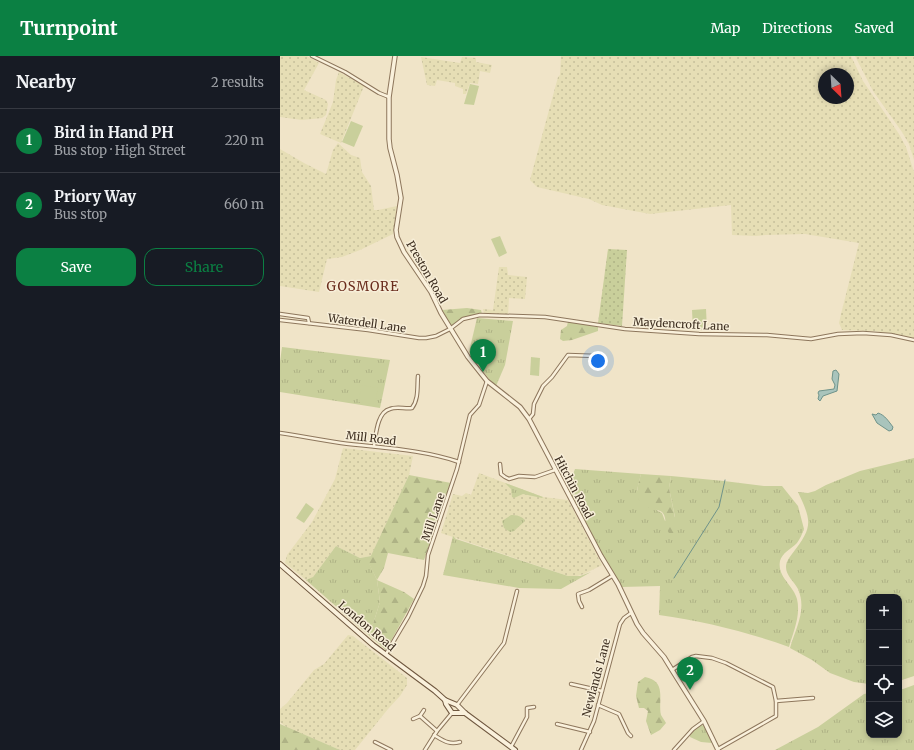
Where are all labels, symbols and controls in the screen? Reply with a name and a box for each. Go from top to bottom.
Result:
text: Turnpoint [20,16,118,40]
text: Map [710,19,740,37]
text: Directions [762,19,832,37]
text: Saved [854,19,894,37]
north arrow [818,68,854,104]
text: Nearby [16,71,76,93]
text: 2 results [211,74,264,91]
text: Bird in Hand PH [54,123,174,142]
text: 1 [26,132,32,149]
text: 220 m [225,132,264,149]
text: Bus stop · High Street [54,142,186,159]
text: Priory Way [54,187,136,206]
text: 2 [25,196,33,213]
text: 660 m [224,196,264,213]
text: Bus stop [54,206,107,223]
street label: Preston Road [403,238,451,306]
button: Save [16,248,136,286]
button: Share [144,248,264,286]
district label: GOSMORE [327,278,399,295]
street label: Waterdell Lane [326,310,407,335]
street label: Maydencroft Lane [633,314,730,334]
pin: 1 [470,339,496,372]
your location [588,351,608,371]
street label: Mill Road [345,428,397,448]
street label: Hitchin Road [552,453,597,521]
street label: Mill Lane [418,491,448,543]
map controls [866,594,902,738]
button: + [866,594,902,630]
street label: London Road [336,598,399,654]
button: − [866,630,902,666]
street label: Newlands Lane [579,637,613,719]
pin: 2 [677,657,703,690]
button: locate [866,666,902,702]
button: layers [866,702,902,738]

